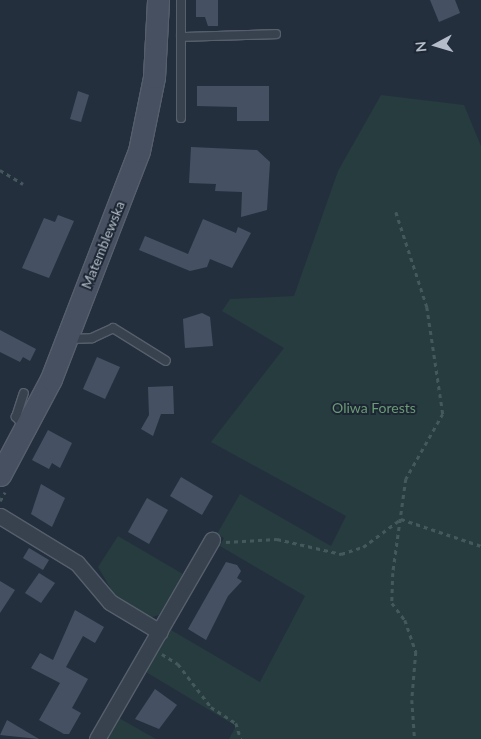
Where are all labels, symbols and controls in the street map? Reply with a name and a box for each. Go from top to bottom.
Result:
north arrow [411,20,461,70]
text: N [412,40,430,53]
street label: Matemblewska [78,199,128,291]
park label: Oliwa Forests [332,400,416,416]

